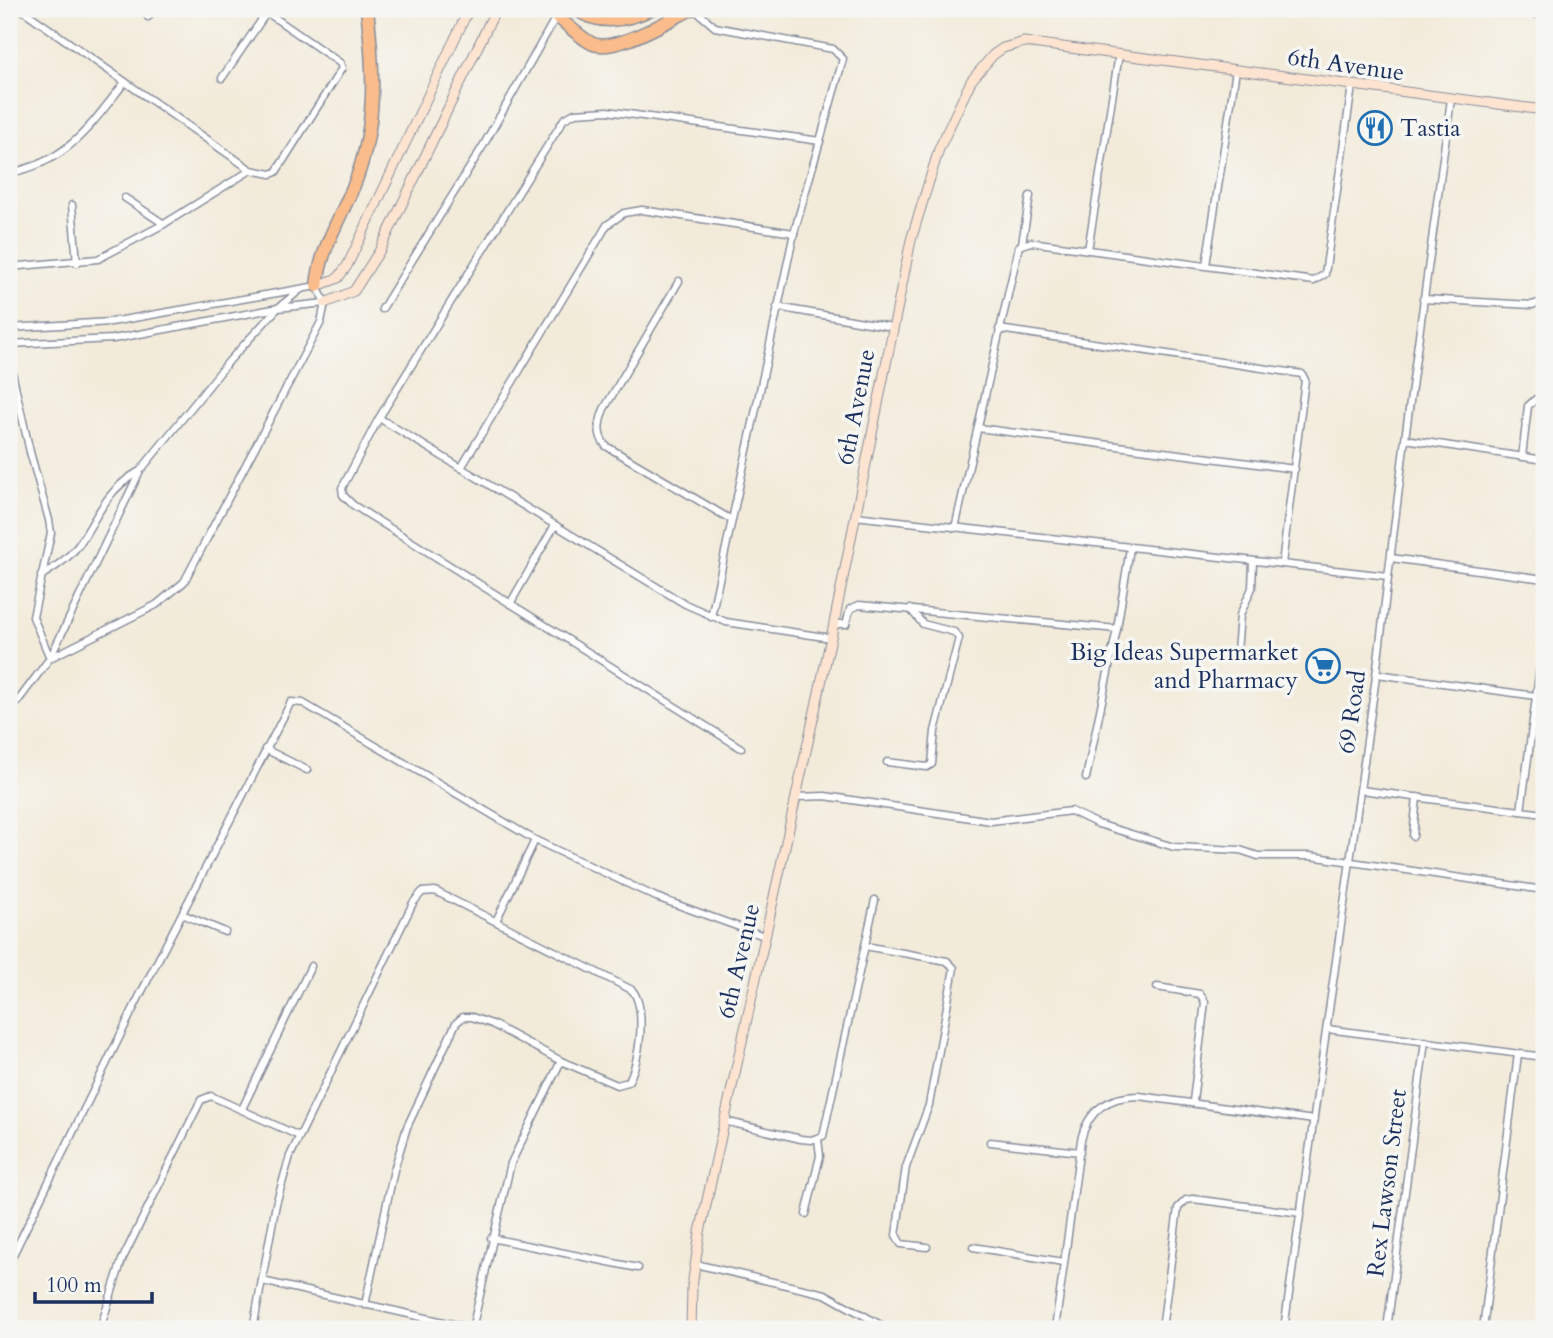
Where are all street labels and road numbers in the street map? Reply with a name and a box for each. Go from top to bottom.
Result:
street label: 6th Avenue [1286,40,1406,90]
street label: 6th Avenue [829,346,883,468]
street label: 69 Road [1330,668,1374,756]
street label: 6th Avenue [710,900,768,1022]
street label: Rex Lawson Street [1359,1087,1415,1279]

